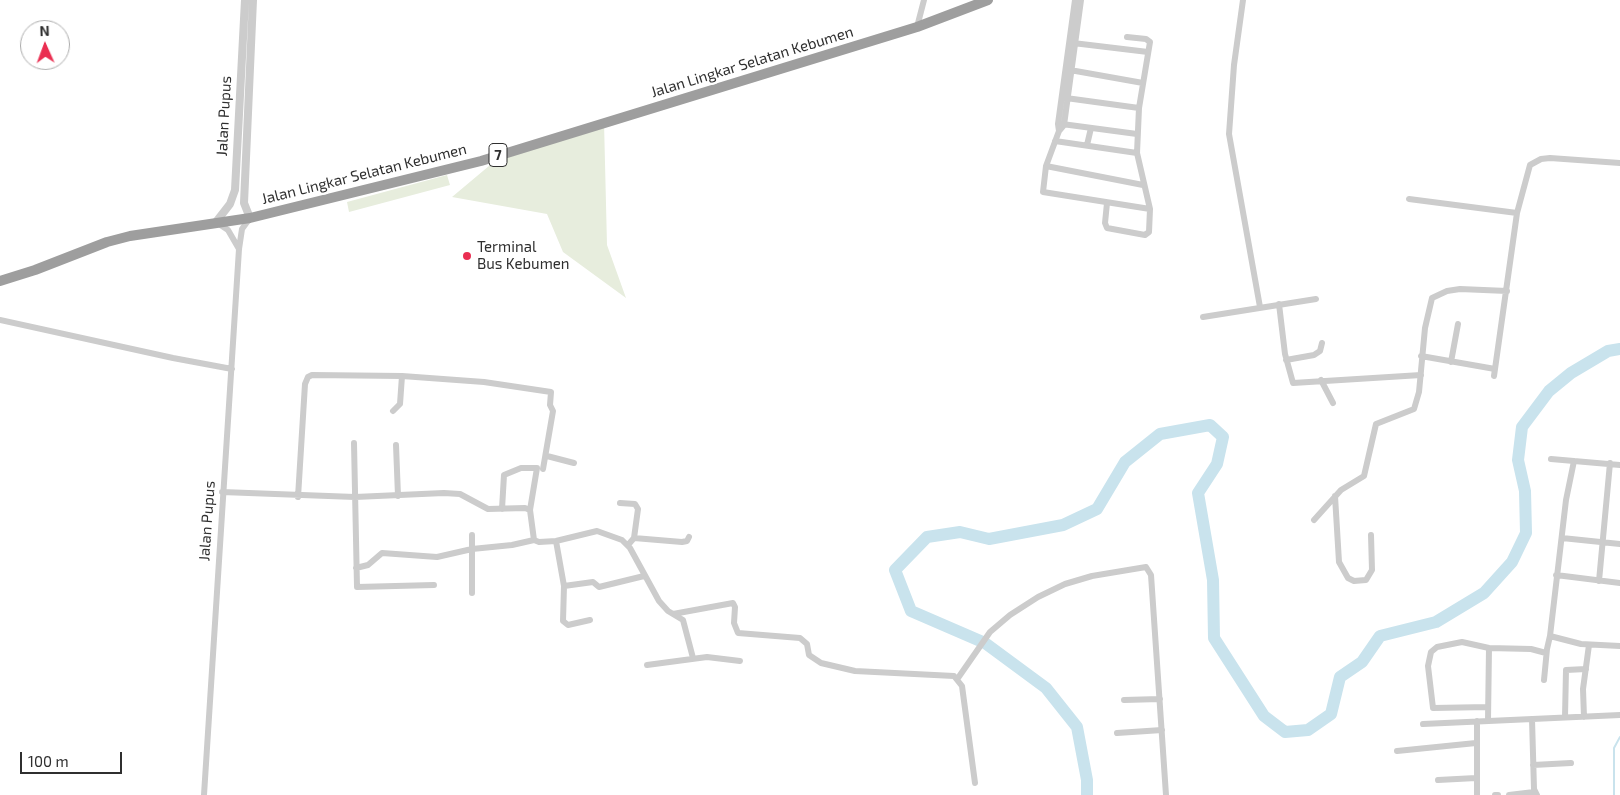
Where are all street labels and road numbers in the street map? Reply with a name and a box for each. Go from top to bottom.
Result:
street label: Jalan Lingkar Selatan Kebumen [649,23,855,101]
street label: Jalan Pupus [213,75,235,157]
street label: Jalan Lingkar Selatan Kebumen [260,140,468,208]
road number: 7 [489,144,507,166]
street label: Jalan Pupus [195,480,219,562]

